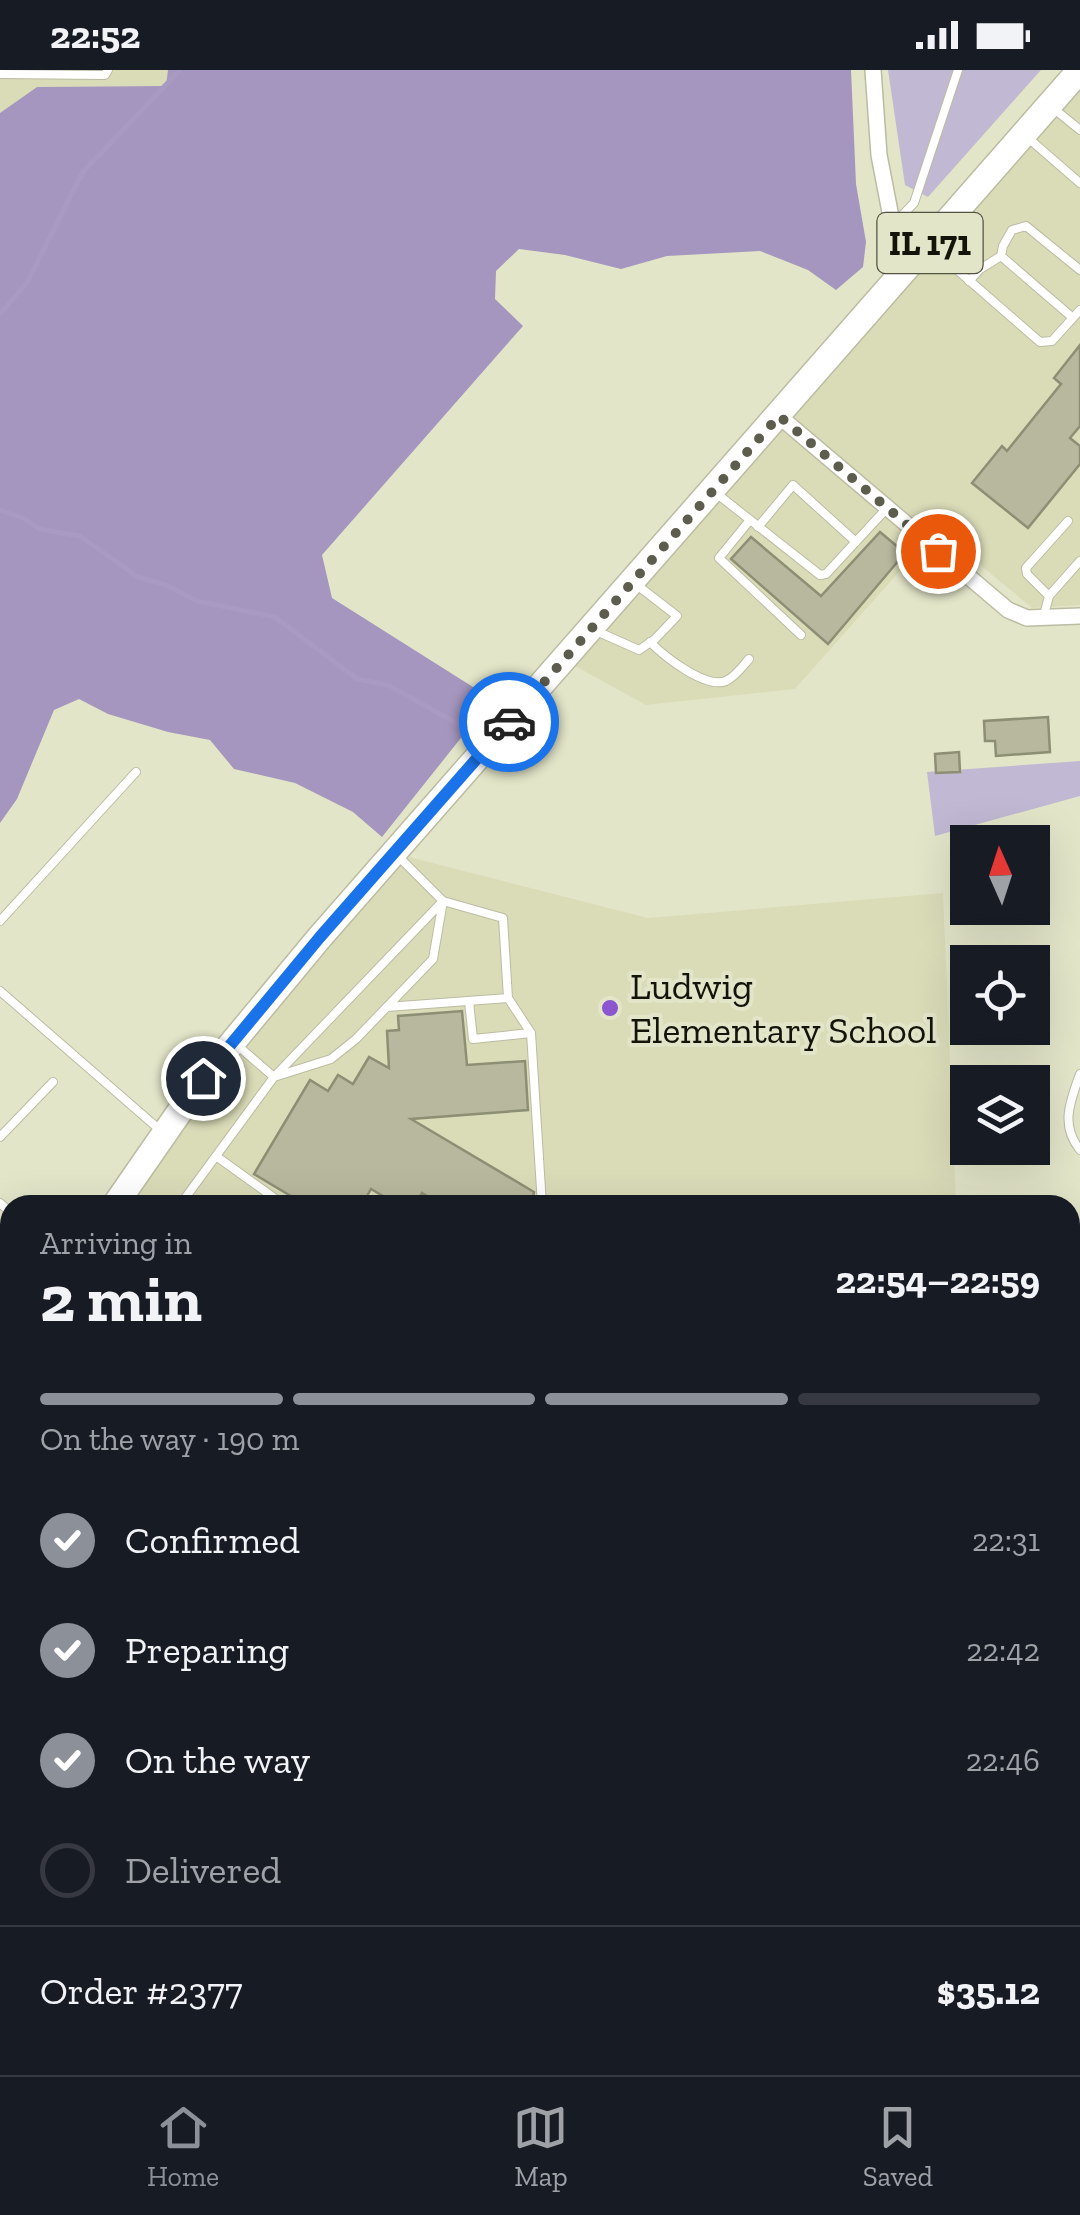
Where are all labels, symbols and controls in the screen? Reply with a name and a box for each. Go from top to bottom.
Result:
text: 22:52 [50,12,140,58]
road number: IL 171 [878,213,982,273]
pin [896,509,981,594]
icon: bag [911,524,966,579]
courier [459,672,559,772]
icon: car [482,695,537,750]
north arrow [950,825,1050,925]
map controls [950,825,1050,1165]
button: locate [950,945,1050,1045]
place label: Ludwig Elementary School [630,963,936,1053]
marker: Ludwig Elementary School [599,997,621,1019]
pin [161,1036,246,1121]
icon: home [176,1051,231,1106]
button: layers [950,1065,1050,1165]
text: Arriving in [40,1224,192,1262]
text: 22:54–22:59 [835,1257,1040,1303]
text: 2 min [40,1260,202,1338]
text: On the way · 190 m [40,1420,299,1458]
icon: check [40,1513,95,1568]
text: Confirmed [125,1517,300,1563]
text: 22:31 [972,1521,1040,1559]
icon: check [40,1623,95,1678]
text: Preparing [125,1627,289,1673]
text: 22:42 [966,1631,1040,1669]
icon: check [40,1733,95,1788]
text: On the way [125,1737,310,1783]
text: 22:46 [966,1741,1040,1779]
text: Delivered [125,1847,281,1893]
text: Order #2377 [40,1968,243,2014]
text: $35.12 [937,1968,1040,2014]
tab: Home [147,2100,219,2193]
tab: Map [513,2100,568,2193]
tab: Saved [863,2100,933,2193]

